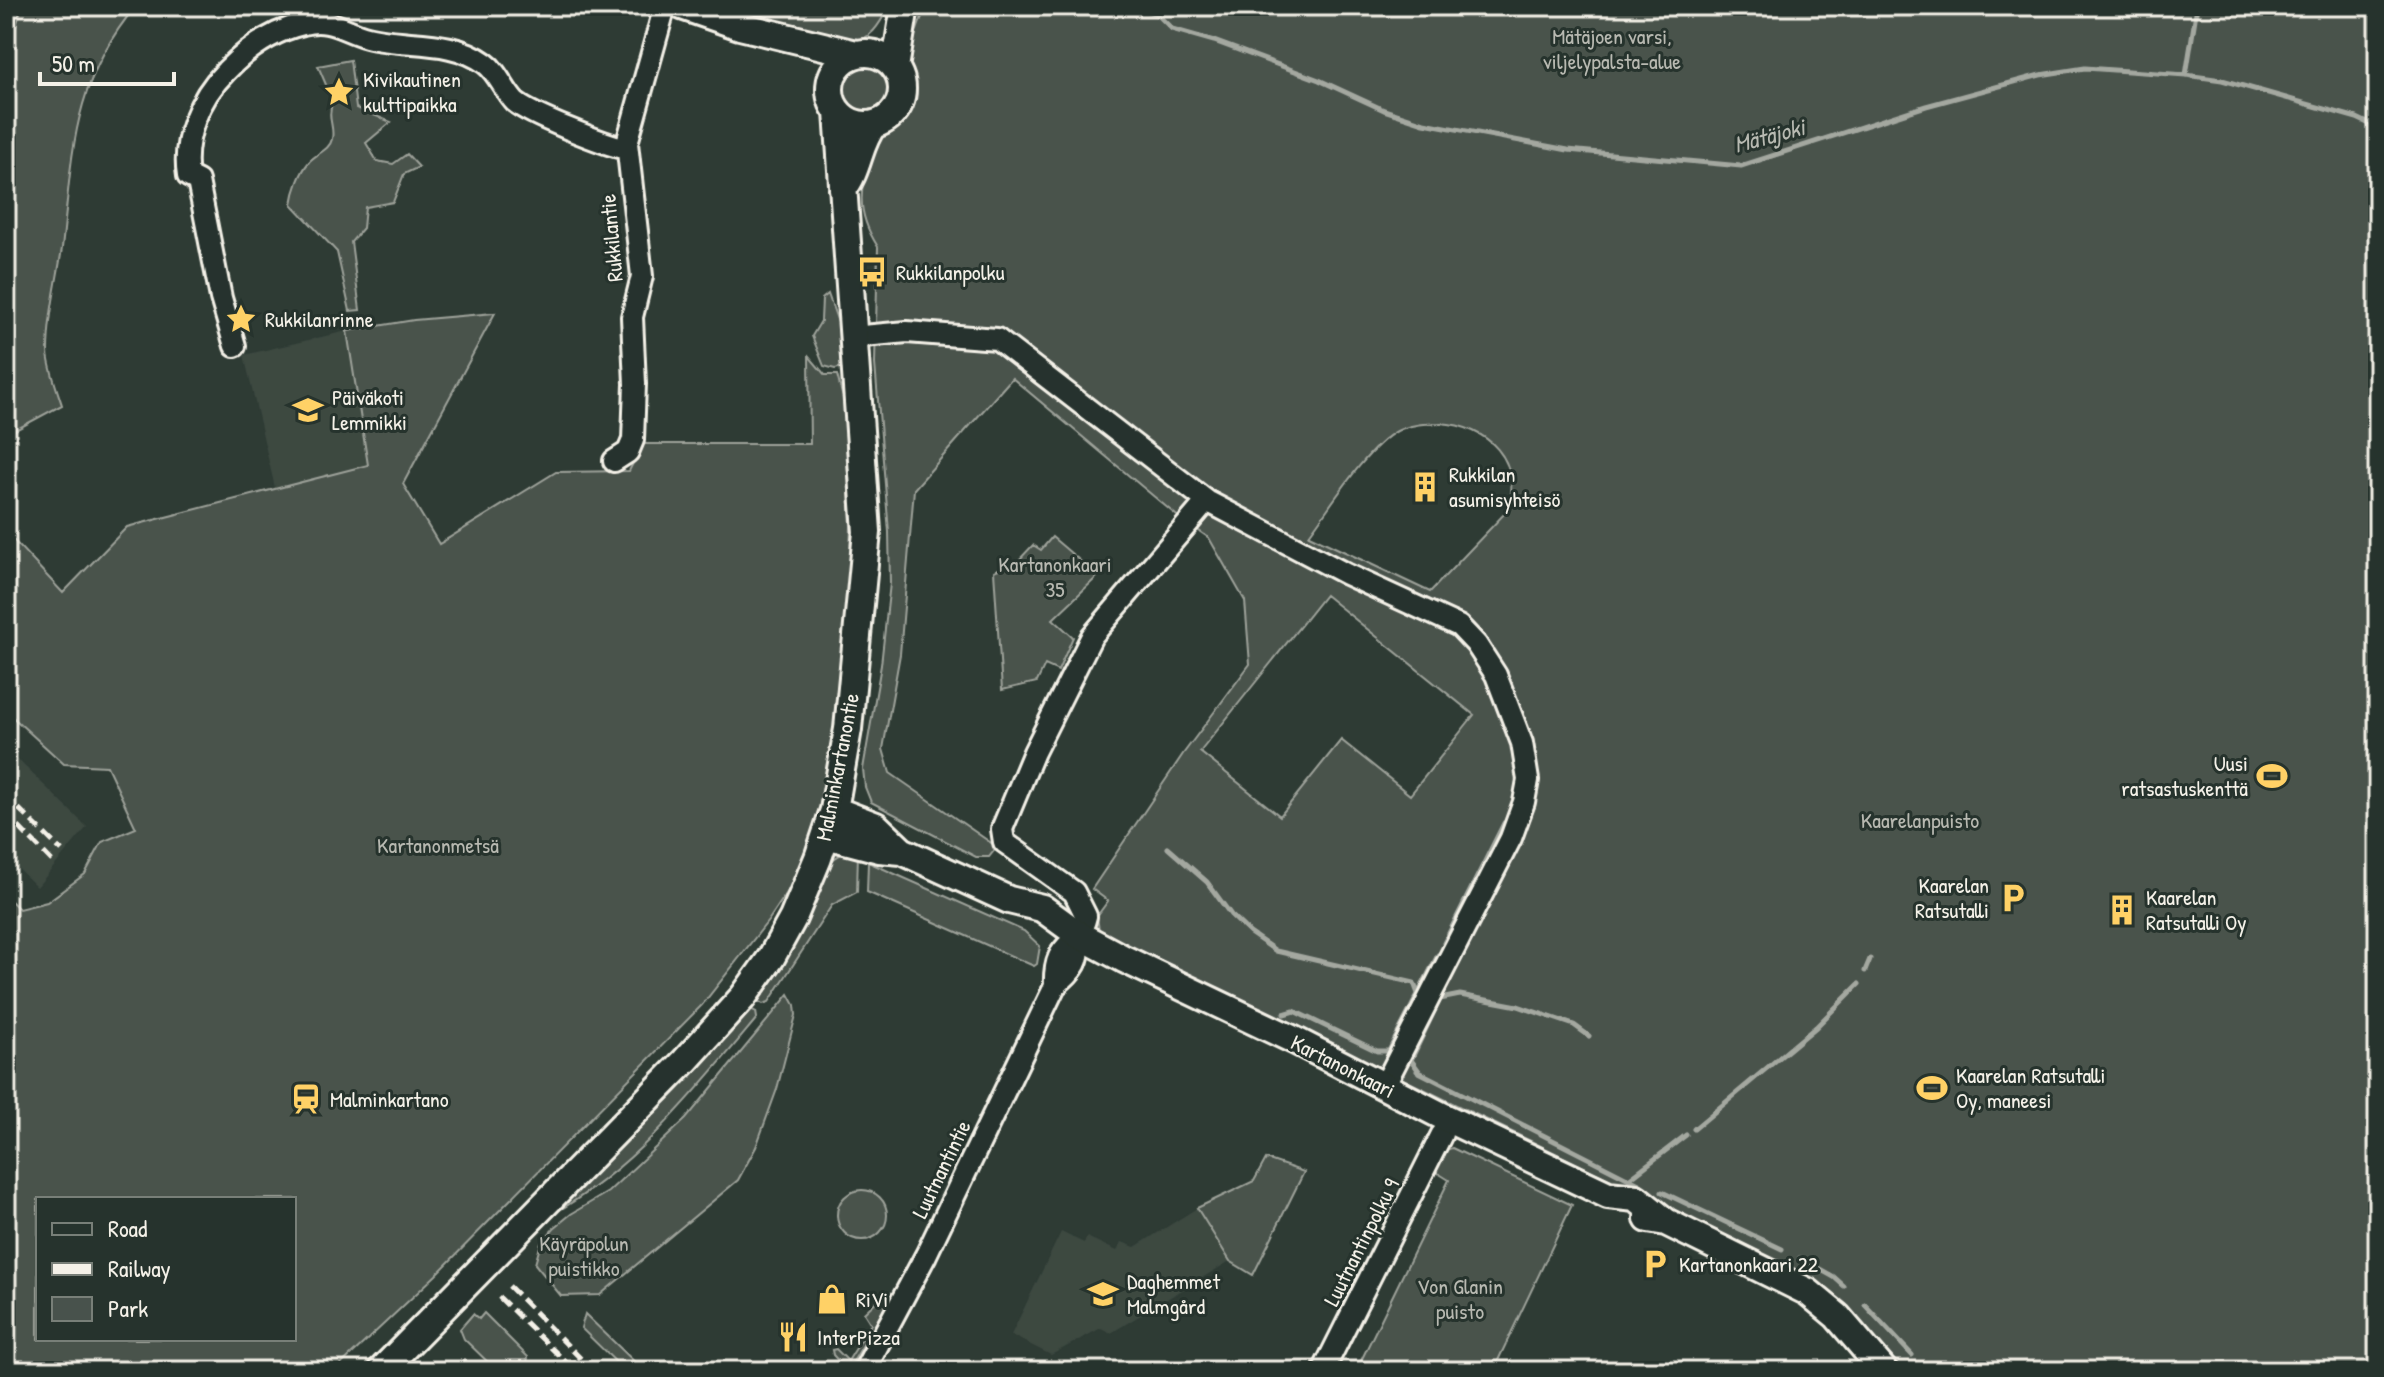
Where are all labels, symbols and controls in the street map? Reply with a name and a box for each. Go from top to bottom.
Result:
park label: Mätäjoen varsi, viljelypalsta-alue [1543,21,1681,76]
scale bar [40,36,174,86]
text: 50 m [52,47,95,79]
place label: Kivikautinen kulttipaikka [363,64,461,119]
place icon: Kivikautinen kulttipaikka [322,75,356,109]
water label: Mätäjoki [1730,110,1810,160]
street label: Rukkilantie [592,193,630,283]
bus stop icon: Rukkilanpolku [855,255,889,289]
place label: Rukkilanpolku [896,257,1005,287]
place icon: Rukkilanrinne [224,302,258,336]
place label: Rukkilanrinne [265,304,374,334]
place label: Päiväkoti Lemmikki [332,382,407,437]
school or university icon: Päiväkoti Lemmikki [291,393,325,427]
place label: Rukkilan asumisyhteisö [1449,459,1561,514]
building icon: Rukkilan asumisyhteisö [1408,470,1442,504]
park label: Kartanonkaari 35 [998,549,1112,604]
street label: Malminkartanontie [808,690,866,843]
place label: Uusi ratsastuskenttä [2121,748,2248,803]
sports icon: Uusi ratsastuskenttä [2255,759,2289,793]
park label: Kaarelanpuisto [1861,805,1979,835]
park label: Kartanonmetsä [377,830,499,860]
place label: Kaarelan Ratsutalli [1915,870,1989,925]
parking icon: Kaarelan Ratsutalli [1996,881,2030,915]
place label: Kaarelan Ratsutalli Oy [2146,882,2247,937]
building icon: Kaarelan Ratsutalli Oy [2105,893,2139,927]
street label: Kartanonkaari [1286,1027,1400,1105]
place label: Kaarelan Ratsutalli Oy, maneesi [1956,1060,2106,1115]
sports icon: Kaarelan Ratsutalli Oy, maneesi [1915,1071,1949,1105]
station icon: Malminkartano [289,1082,323,1116]
place label: Malminkartano [330,1084,449,1114]
street label: Luutnantintie [904,1115,978,1223]
street label: Luutnantinpolku 9 [1316,1173,1406,1311]
legend [36,1197,296,1341]
text: Road [108,1212,147,1244]
park label: Käyräpolun puistikko [539,1228,629,1283]
parking icon: Kartanonkaari 22 [1638,1247,1672,1281]
place label: Kartanonkaari 22 [1679,1249,1819,1279]
text: Railway [108,1252,171,1284]
place label: Daghemmet Malmgård [1127,1266,1221,1321]
park label: Von Glanin puisto [1417,1271,1503,1326]
school or university icon: Daghemmet Malmgård [1086,1277,1120,1311]
shop icon: RiVi [815,1282,849,1316]
place label: RiVi [856,1284,888,1314]
text: Park [108,1292,148,1324]
restaurant icon: InterPizza [776,1320,810,1354]
place label: InterPizza [817,1322,900,1352]

